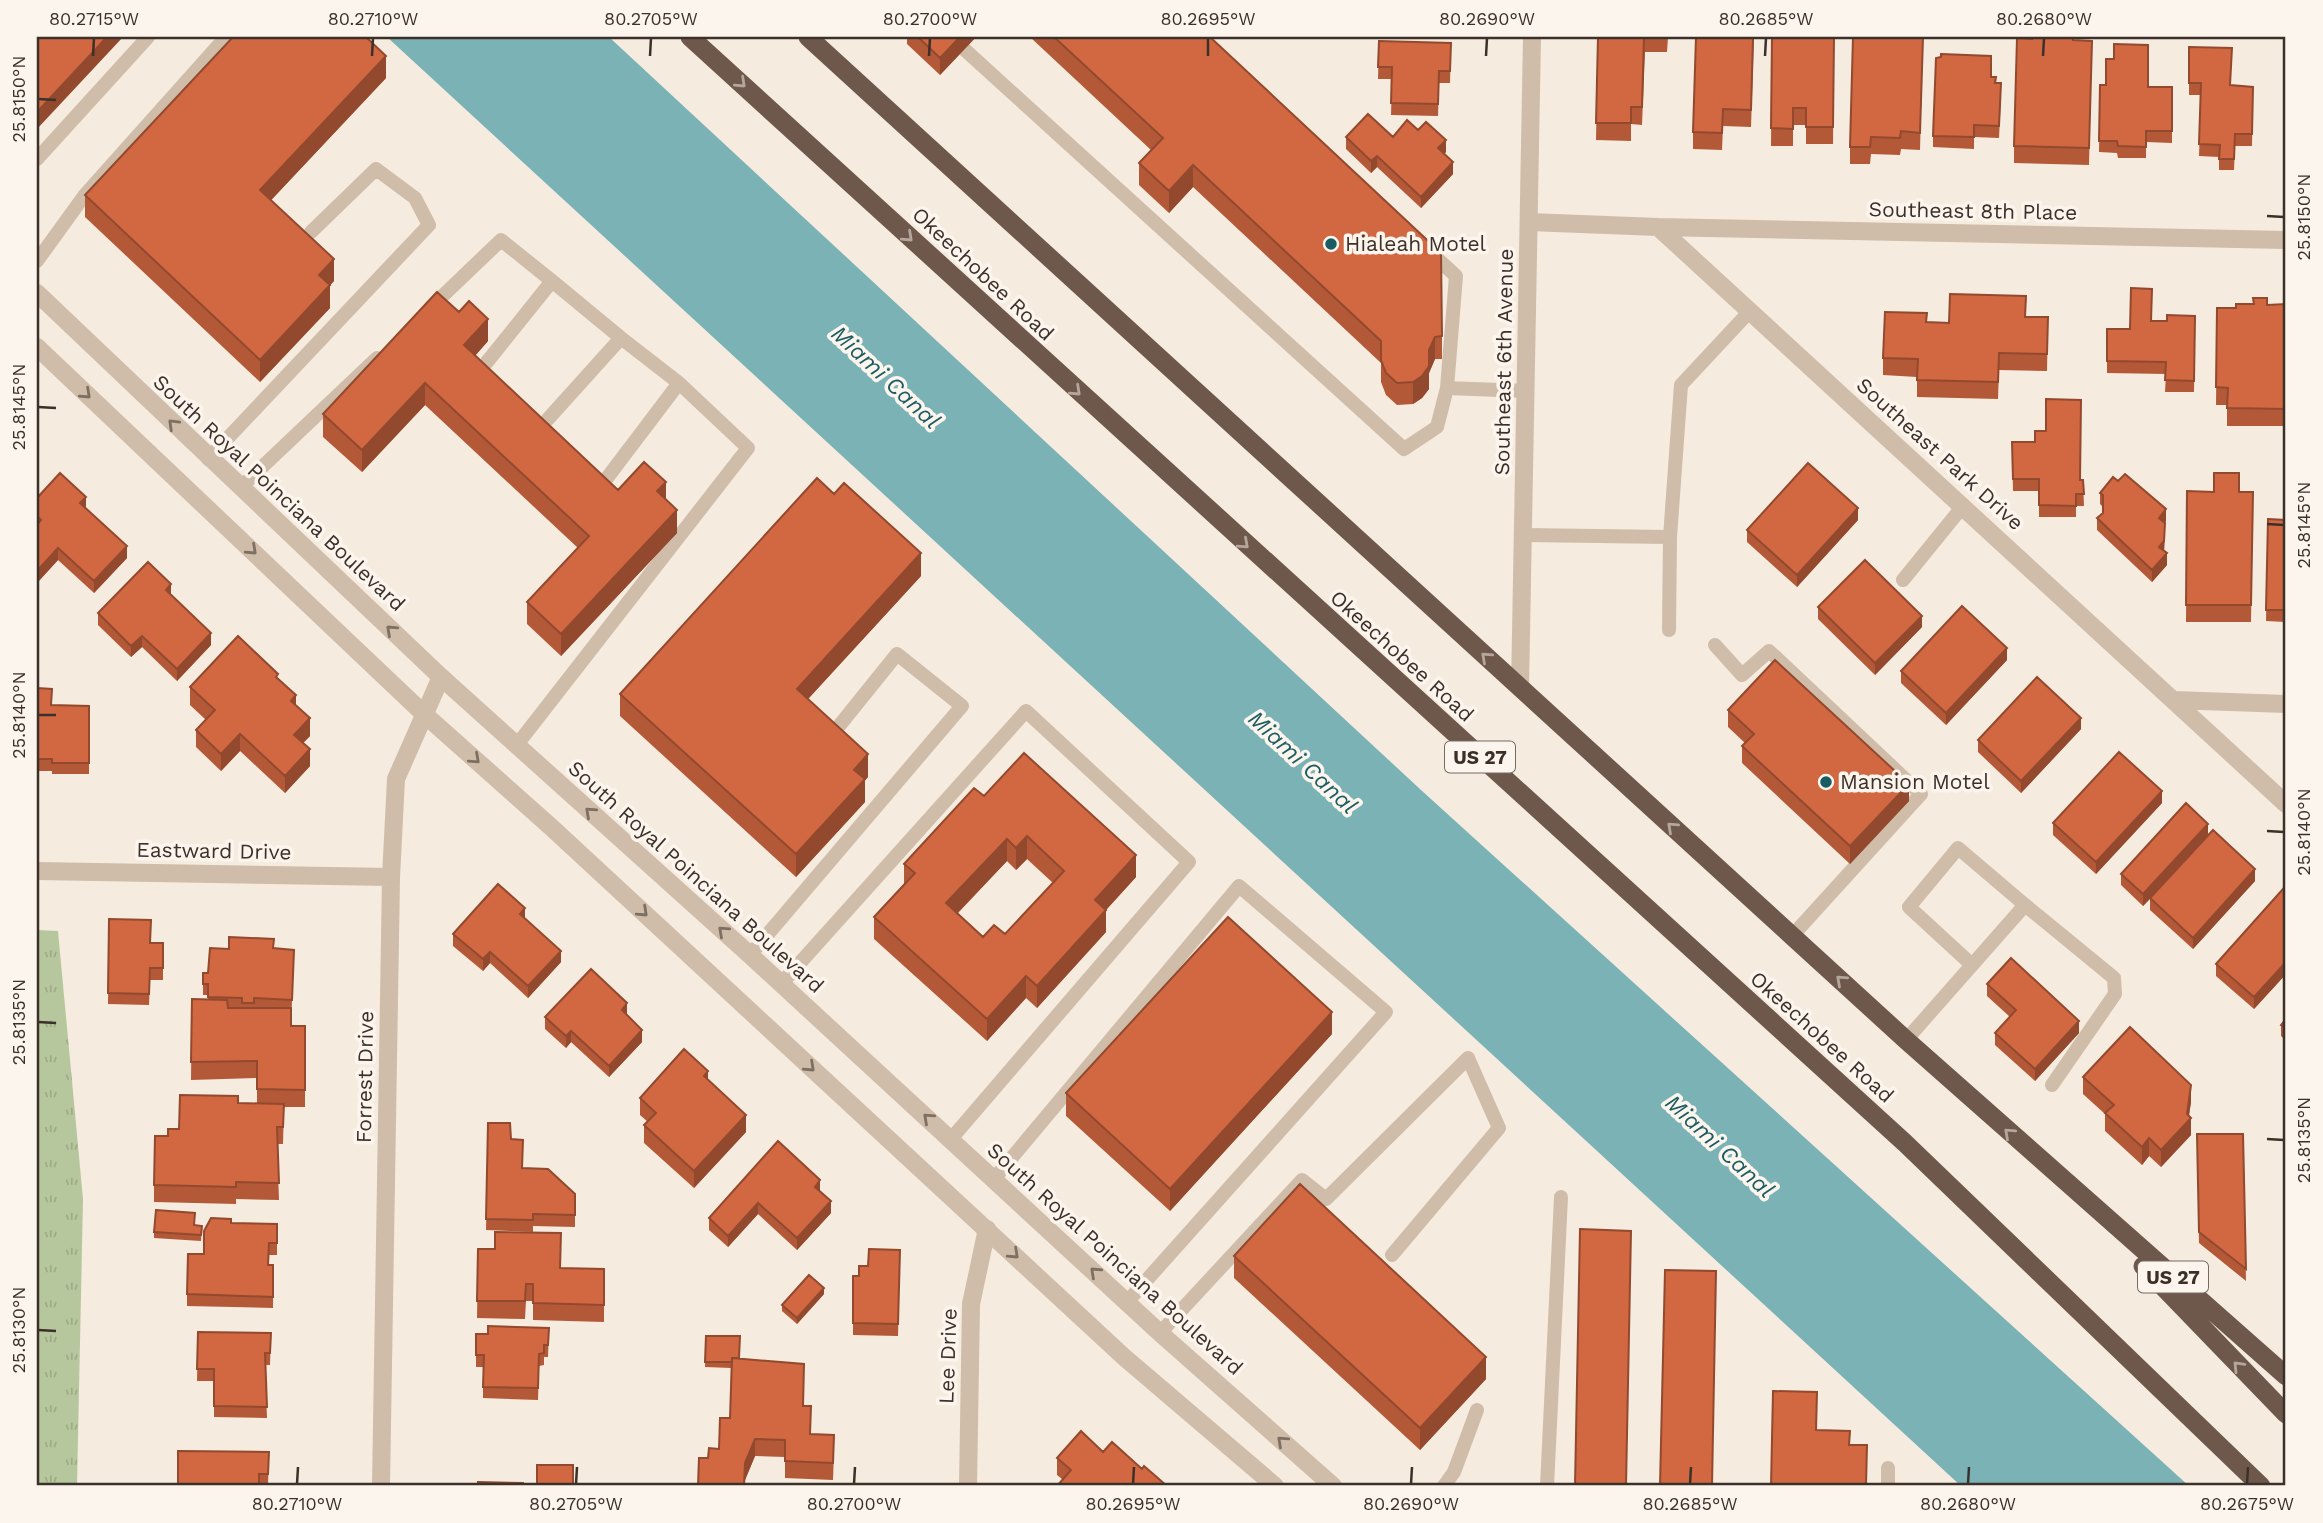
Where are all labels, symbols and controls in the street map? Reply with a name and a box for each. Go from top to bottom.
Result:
text: 80.2715°W [49,8,139,29]
text: 80.2710°W [328,8,418,29]
text: 80.2705°W [604,8,698,29]
text: 80.2700°W [883,8,977,29]
text: 80.2695°W [1160,8,1256,29]
text: 80.2690°W [1439,8,1535,29]
text: 80.2685°W [1718,8,1814,29]
text: 80.2680°W [1996,8,2092,29]
text: 25.8150°N [8,55,29,143]
one-way arrow [733,75,746,87]
text: 25.8150°N [2293,173,2314,261]
street label: Southeast 8th Place [1868,196,2078,225]
street label: Okeechobee Road [907,202,1059,346]
one-way arrow [900,228,913,241]
place label: Hialeah Motel [1345,231,1487,256]
marker: Hialeah Motel [1323,236,1339,252]
street label: Southeast 6th Avenue [1489,248,1518,476]
water label: Miami Canal [826,320,946,435]
text: 25.8145°N [8,364,29,450]
street label: South Royal Poinciana Boulevard [148,369,410,616]
street label: Southeast Park Drive [1852,372,2029,535]
one-way arrow [1068,382,1081,395]
one-way arrow [78,386,91,398]
one-way arrow [168,420,181,433]
text: 25.8145°N [2293,482,2314,568]
one-way arrow [1236,535,1249,548]
one-way arrow [244,542,257,554]
street label: Okeechobee Road [1325,585,1479,727]
one-way arrow [386,626,399,639]
one-way arrow [1481,653,1494,665]
text: 25.8140°N [8,671,29,759]
water label: Miami Canal [1243,705,1363,820]
road number: US 27 [1445,742,1515,772]
one-way arrow [467,751,480,763]
street label: South Royal Poinciana Boulevard [563,755,829,998]
place label: Mansion Motel [1840,769,1990,794]
marker: Mansion Motel [1818,774,1834,790]
text: 25.8140°N [2293,788,2314,876]
one-way arrow [585,808,598,820]
one-way arrow [1667,822,1680,835]
street label: Eastward Drive [136,837,292,864]
one-way arrow [635,904,648,917]
one-way arrow [719,927,732,940]
street label: Okeechobee Road [1745,966,1899,1108]
one-way arrow [1836,976,1849,988]
text: 25.8135°N [8,979,29,1065]
street label: Forrest Drive [351,1011,378,1143]
one-way arrow [802,1058,815,1071]
water label: Miami Canal [1660,1089,1780,1204]
text: 25.8135°N [2293,1097,2314,1183]
one-way arrow [923,1114,936,1126]
one-way arrow [2004,1129,2017,1141]
street label: South Royal Poinciana Boulevard [982,1137,1248,1380]
one-way arrow [1006,1246,1019,1258]
road number: US 27 [2138,1261,2208,1292]
one-way arrow [1090,1268,1103,1281]
text: 25.8130°N [8,1286,29,1374]
street label: Lee Drive [933,1308,962,1404]
one-way arrow [2234,1361,2247,1374]
one-way arrow [1277,1437,1290,1449]
text: 80.2710°W [252,1493,342,1514]
text: 80.2705°W [529,1493,623,1514]
text: 80.2700°W [807,1493,901,1514]
text: 80.2695°W [1085,1493,1181,1514]
text: 80.2690°W [1363,1493,1459,1514]
text: 80.2685°W [1642,1493,1738,1514]
text: 80.2680°W [1920,1493,2016,1514]
text: 80.2675°W [2200,1493,2294,1514]

